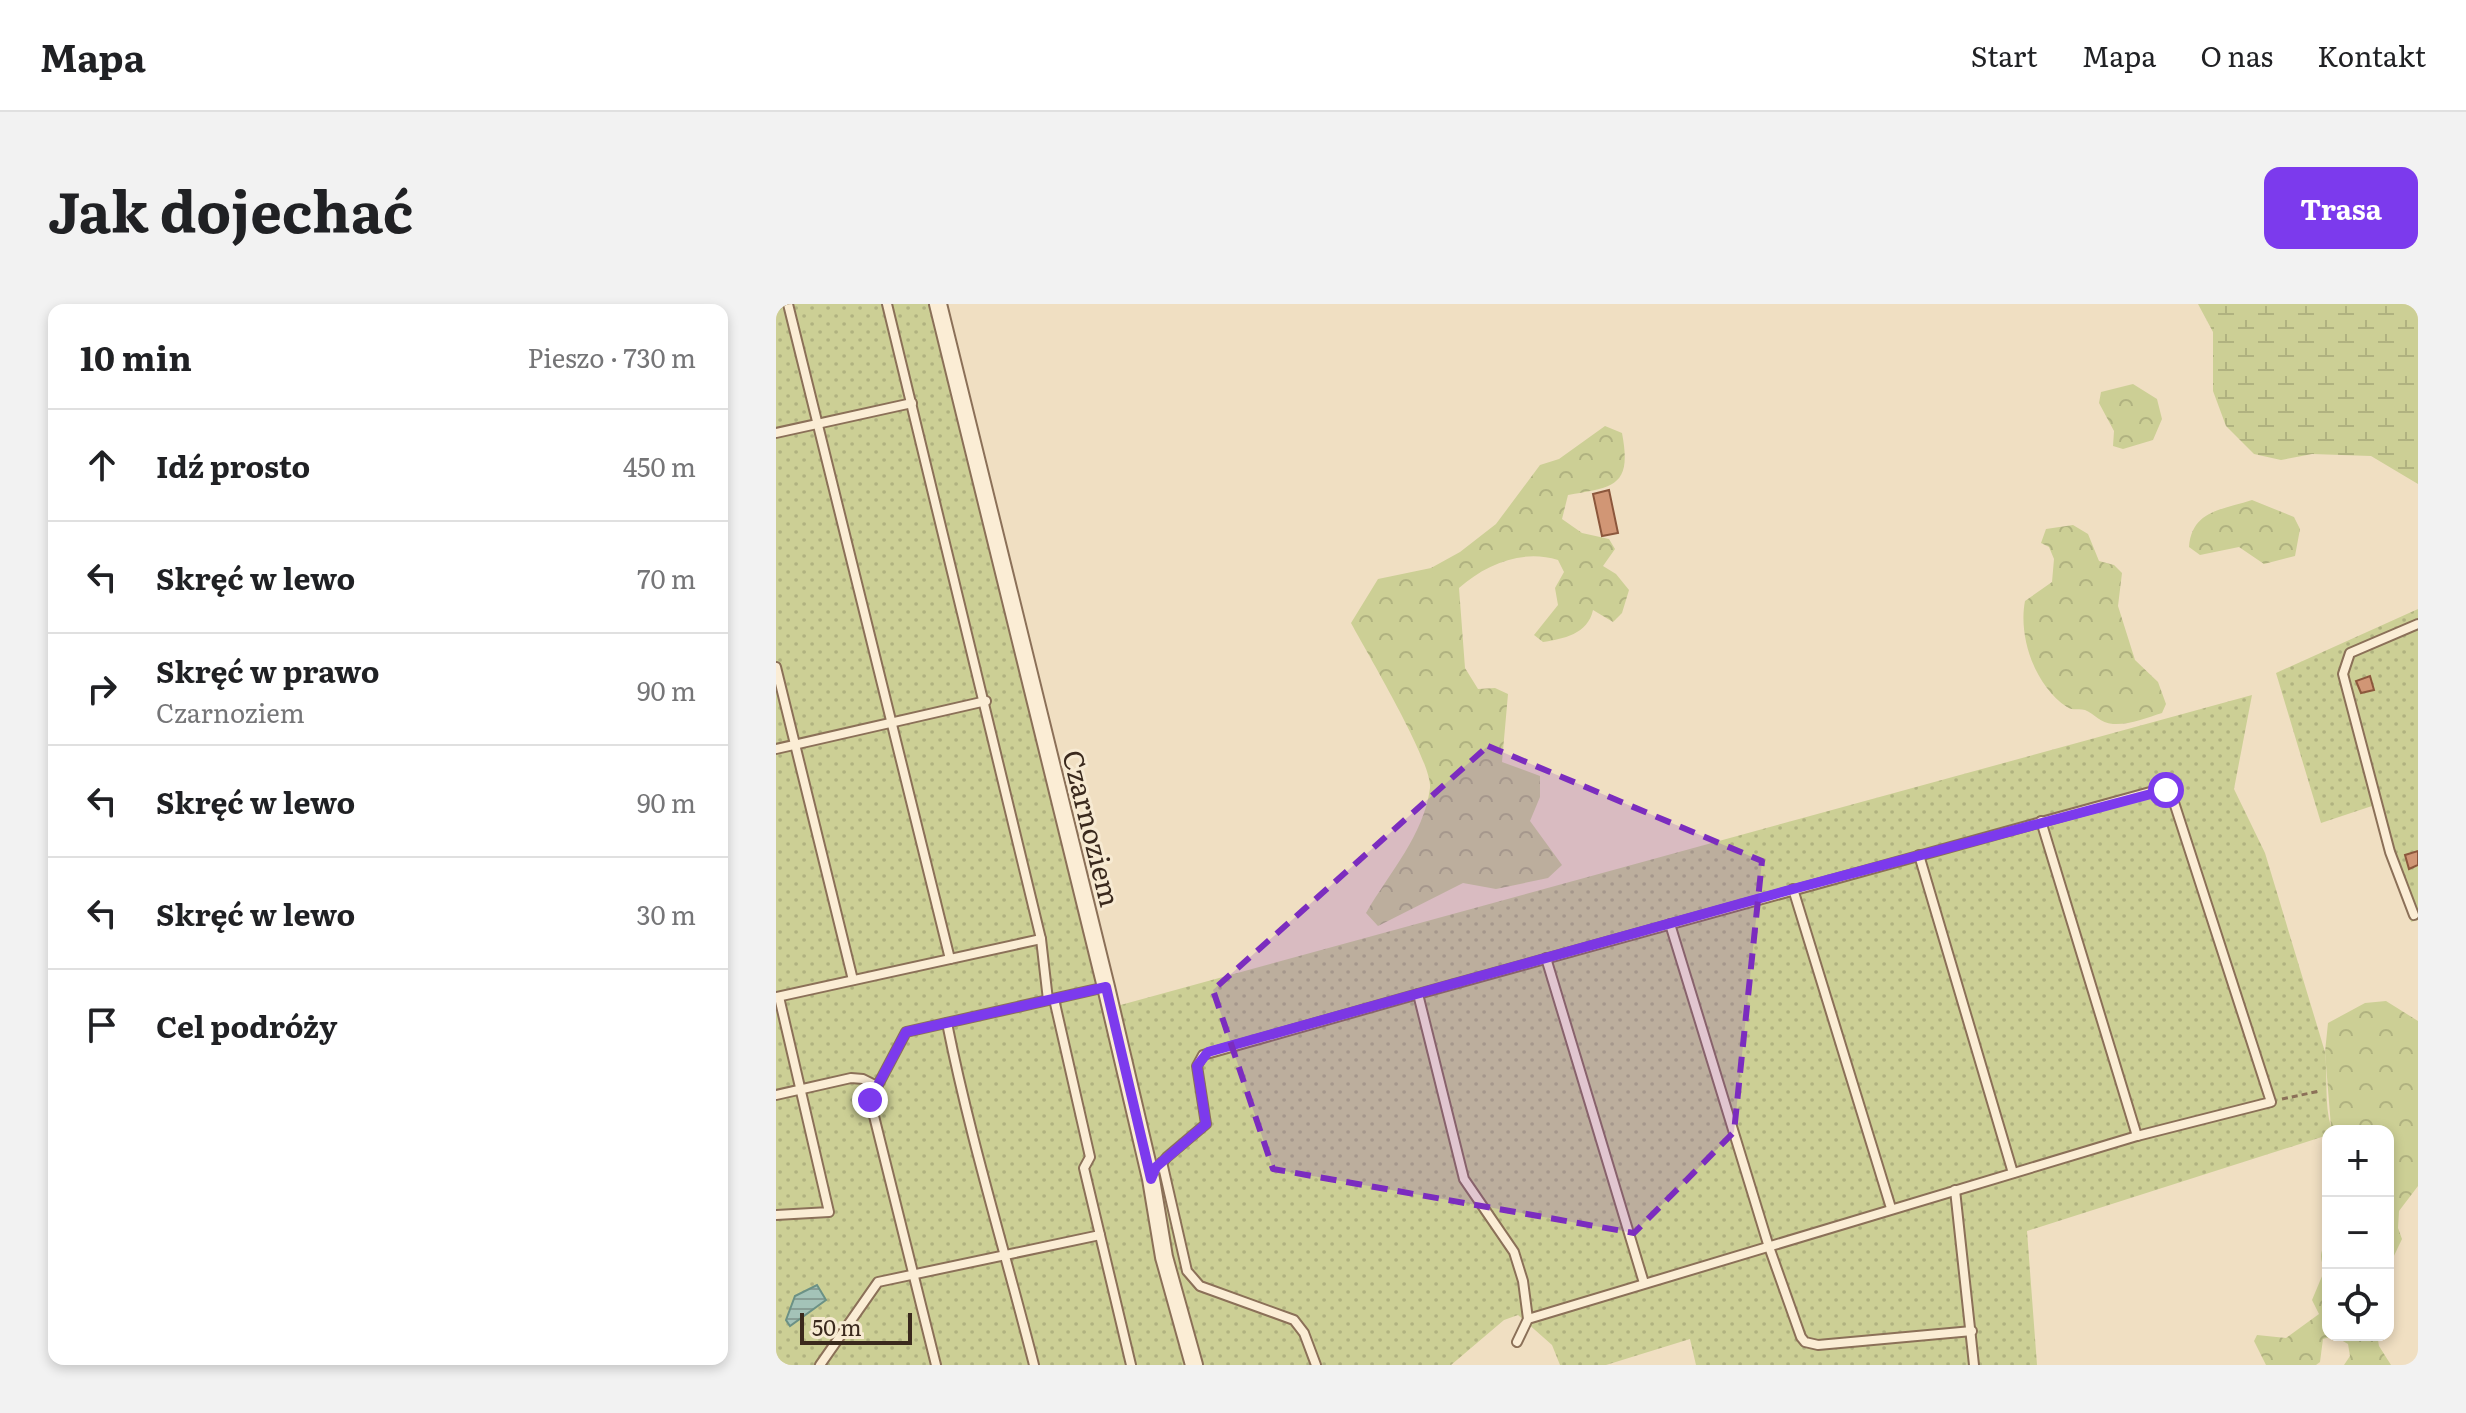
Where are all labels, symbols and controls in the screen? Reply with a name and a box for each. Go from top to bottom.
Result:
text: Mapa [40,27,146,84]
text: Start [1971,34,2038,76]
text: Mapa [2082,34,2156,76]
text: O nas [2200,34,2273,76]
text: Kontakt [2317,34,2426,76]
text: Jak dojechać [48,167,413,250]
button: Trasa [2264,167,2418,249]
text: 10 min [80,331,192,381]
text: Pieszo · 730 m [528,337,696,376]
icon: ahead [80,443,124,487]
text: Idź prosto [156,443,310,487]
text: 450 m [623,446,696,485]
icon: left [80,555,124,599]
text: Skręć w lewo [156,555,355,599]
text: 70 m [637,558,696,597]
text: Skręć w prawo [156,648,379,692]
icon: right [80,667,124,711]
text: 90 m [637,670,696,709]
text: Czarnoziem [156,692,305,731]
street label: Czarnoziem [1053,745,1133,911]
route start [2148,772,2184,808]
icon: left [80,779,124,823]
text: Skręć w lewo [156,779,355,823]
text: 90 m [637,782,696,821]
icon: left [80,891,124,935]
text: Skręć w lewo [156,891,355,935]
text: 30 m [636,894,696,933]
icon: arrive [80,1003,124,1047]
text: Cel podróży [156,1003,337,1047]
route end [852,1082,888,1118]
map controls [2322,1125,2394,1341]
button: + [2322,1125,2394,1197]
button: − [2322,1197,2394,1269]
button: locate [2322,1269,2394,1341]
scale bar [800,1309,912,1345]
text: 50 m [812,1310,862,1343]

